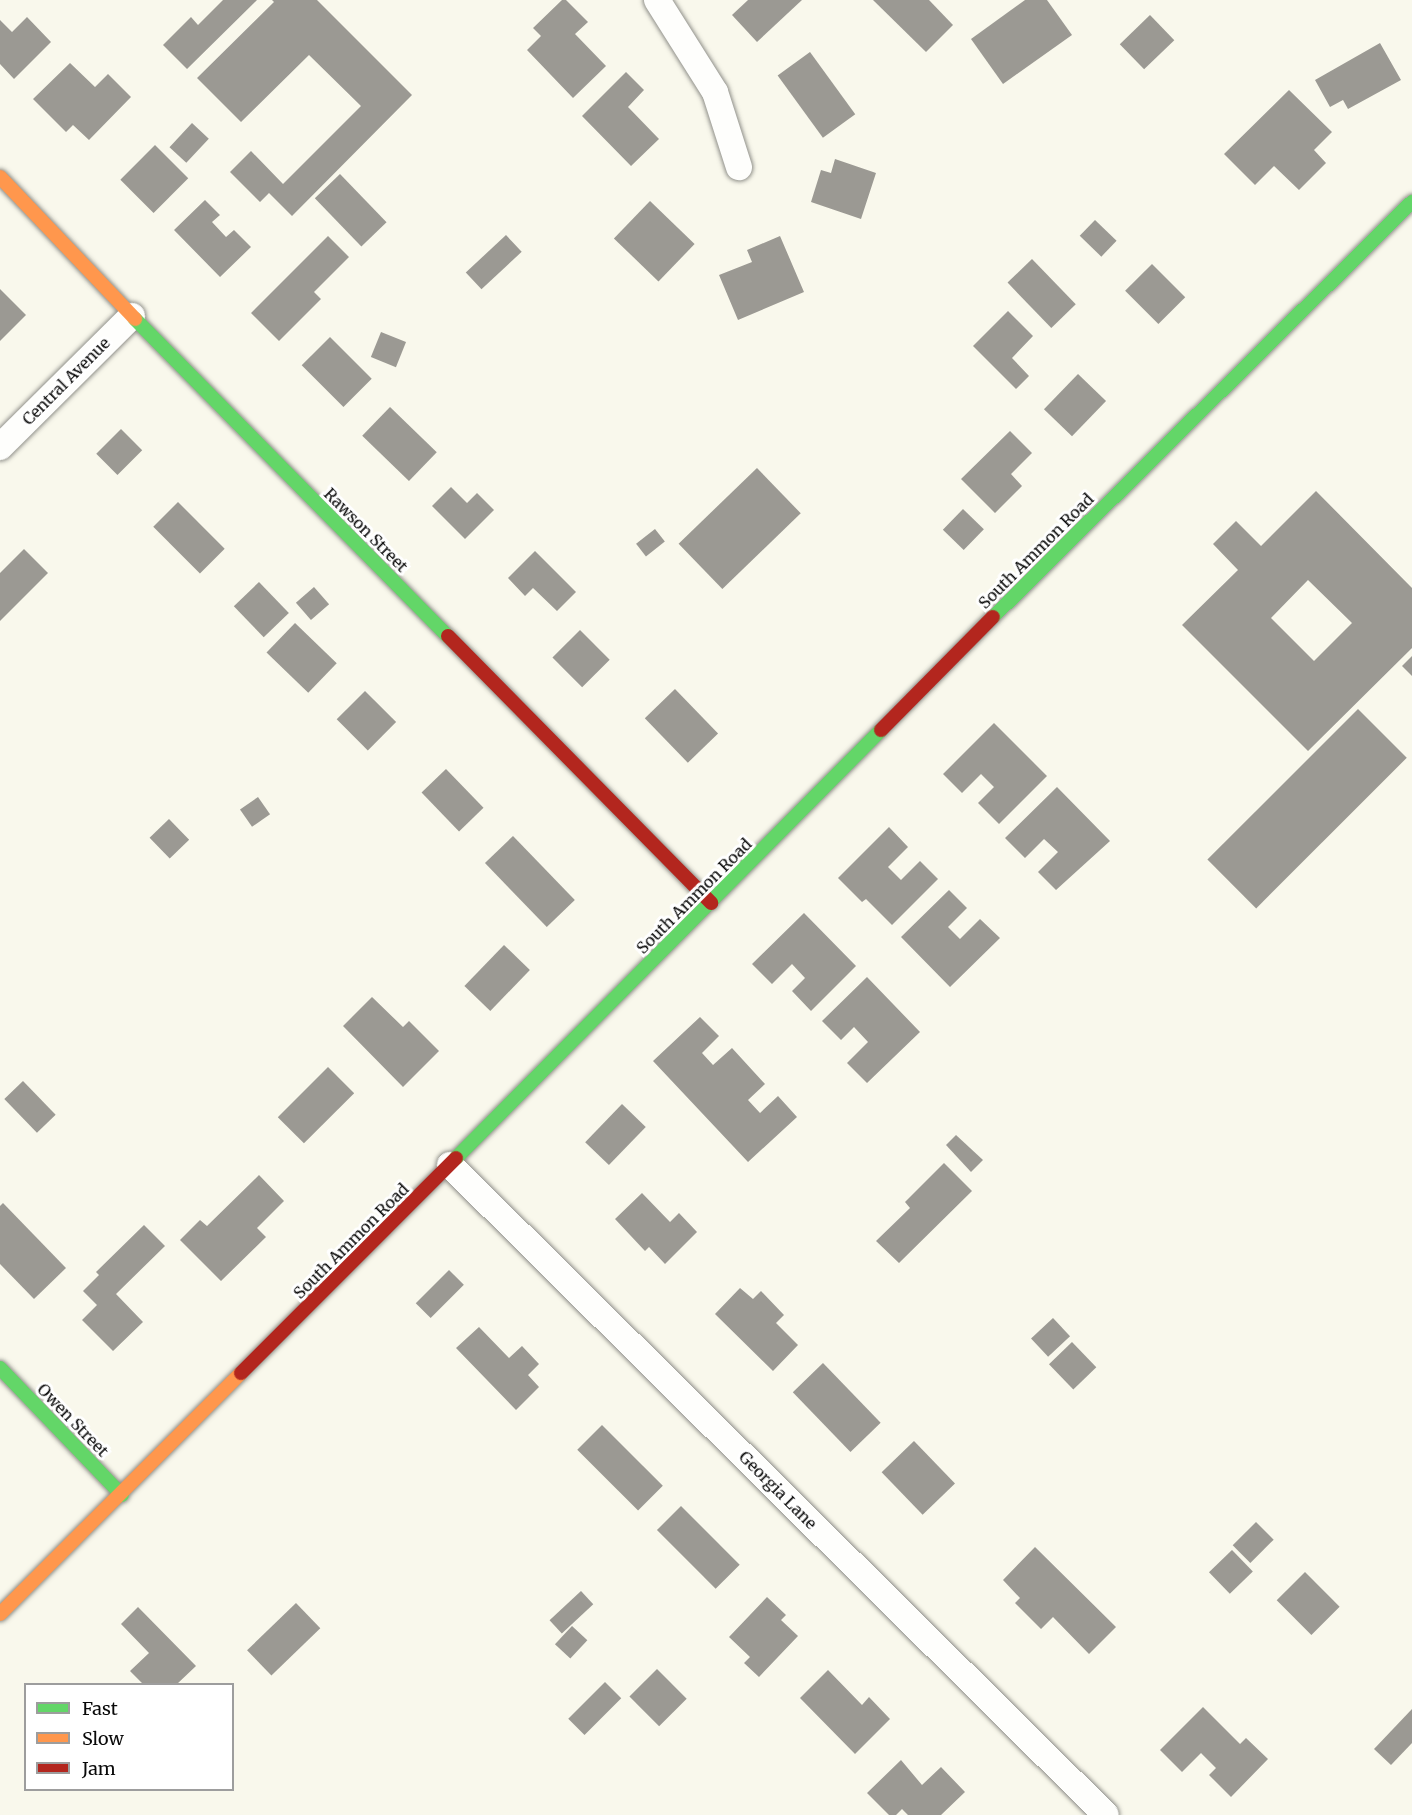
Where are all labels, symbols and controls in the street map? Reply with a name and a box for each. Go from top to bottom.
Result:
street label: Central Avenue [18,333,114,429]
street label: Rawson Street [320,484,412,576]
street label: South Ammon Road [974,489,1098,613]
street label: South Ammon Road [632,834,756,958]
street label: South Ammon Road [289,1179,413,1303]
street label: Owen Street [33,1380,113,1460]
street label: Georgia Lane [735,1447,821,1533]
legend [24,1683,234,1791]
text: Fast [82,1697,118,1720]
text: Slow [82,1727,124,1750]
text: Jam [82,1757,116,1780]

